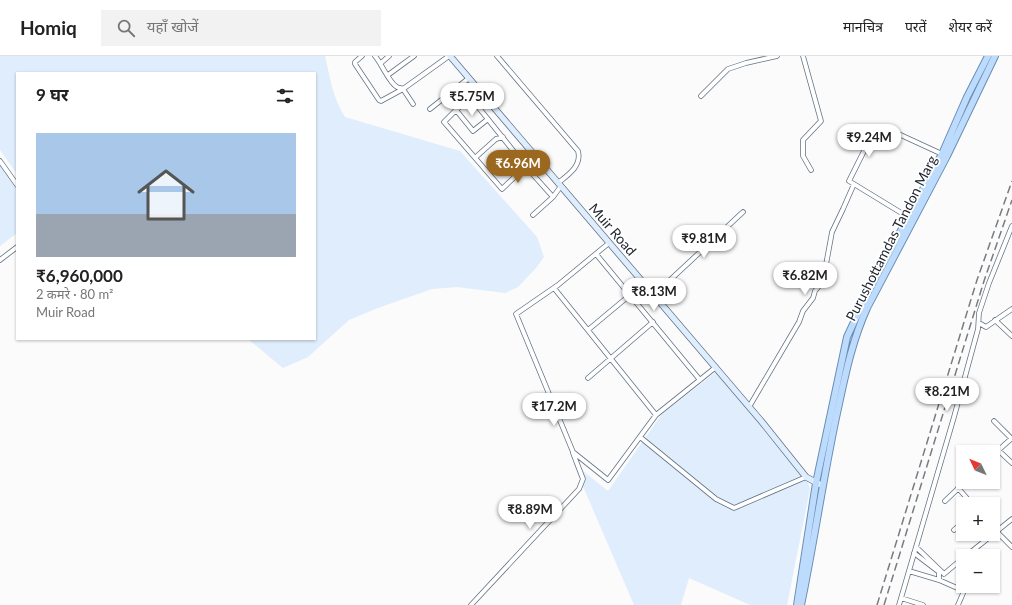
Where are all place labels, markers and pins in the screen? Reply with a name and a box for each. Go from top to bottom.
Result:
pin: ₹5.75M [439,83,505,117]
pin: ₹9.24M [836,124,902,158]
pin: ₹6.96M [485,150,551,184]
pin: ₹9.81M [671,225,737,259]
pin: ₹6.82M [772,262,838,296]
pin: ₹8.13M [621,278,687,312]
pin: ₹8.21M [914,378,980,412]
pin: ₹17.2M [521,393,587,427]
pin: ₹8.89M [497,496,563,530]

